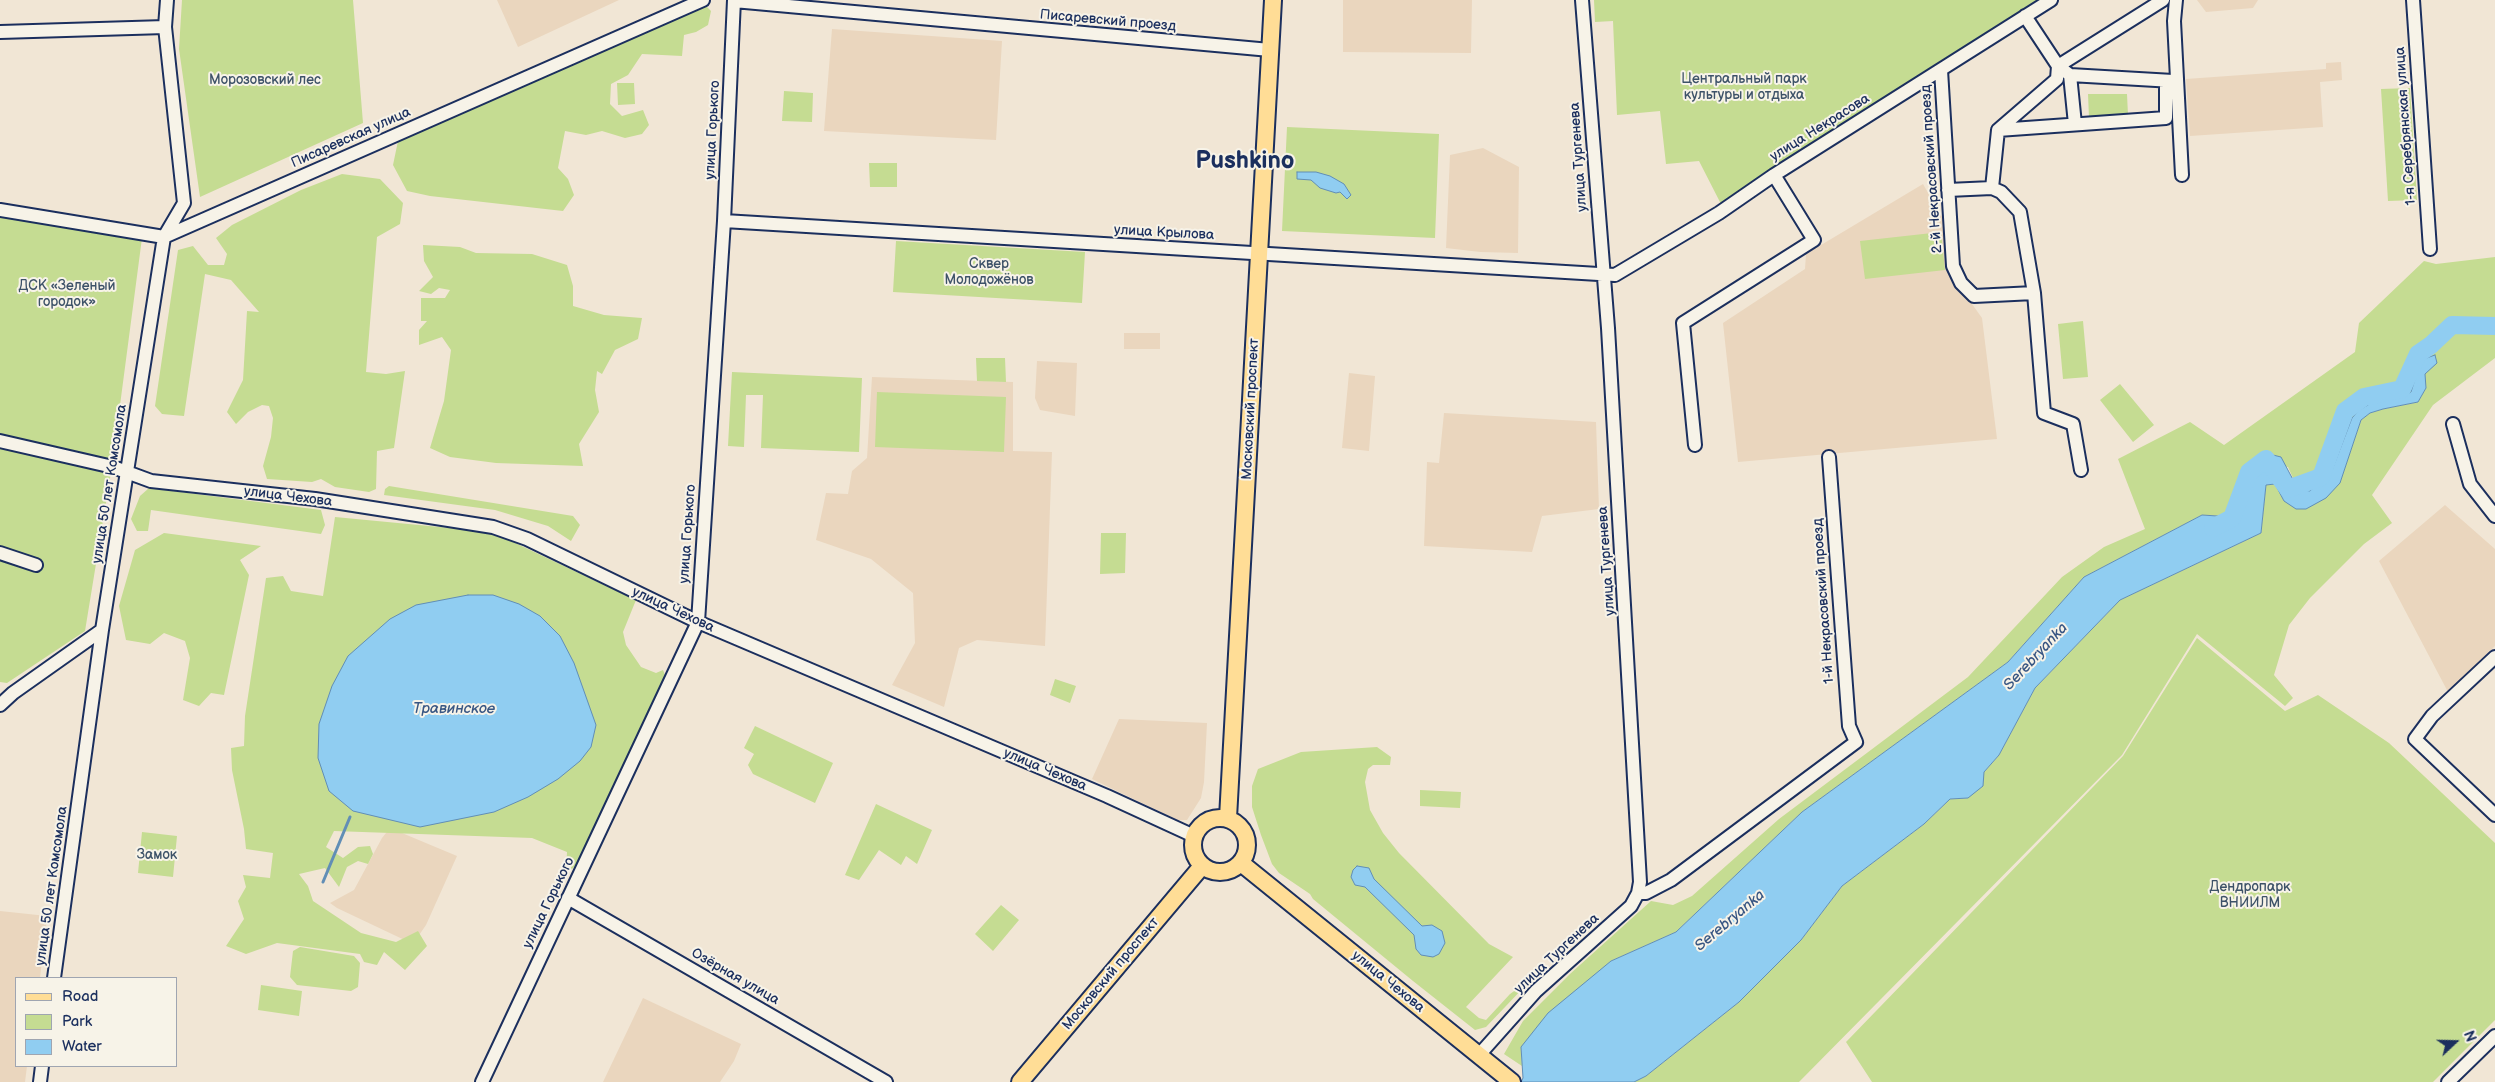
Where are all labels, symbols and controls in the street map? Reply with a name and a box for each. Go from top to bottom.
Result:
street label: Писаревский проезд [1039,7,1177,35]
street label: 1-я Серебрянская улица [2392,46,2420,206]
park label: Центральный парк культуры и отдыха [1681,71,1807,104]
park label: Морозовский лес [209,72,321,88]
street label: улица Горького [702,80,724,180]
street label: 2-й Некрасовский проезд [1918,84,1946,254]
street label: улица Некрасова [1767,91,1873,165]
street label: улица Тургенева [1567,102,1591,212]
street label: Писаревская улица [289,104,413,172]
district label: Pushkino [1196,148,1294,176]
street label: улица Крылова [1113,222,1215,244]
park label: Сквер Молодожёнов [944,256,1034,288]
park label: ДСК «Зеленый городок» [18,278,116,310]
street label: Московский проспект [1239,338,1263,480]
street label: улица 50 лет Комсомола [89,403,131,565]
street label: улица Чехова [243,483,333,511]
street label: улица Горького [676,484,700,584]
street label: улица Тургенева [1595,506,1619,616]
street label: 1-й Некрасовский проезд [1810,518,1838,684]
street label: улица Чехова [629,584,717,636]
water label: Serebryanka [2000,620,2072,694]
water label: Травинское [413,700,495,718]
street label: улица Чехова [1001,745,1089,795]
street label: улица 50 лет Комсомола [32,805,72,967]
park label: Замок [137,847,177,863]
street label: улица Горького [520,855,578,951]
park label: Дендропарк ВНИИЛМ [2209,879,2291,912]
water label: Serebryanka [1691,887,1769,955]
street label: улица Тургенева [1511,910,1603,998]
street label: Московский проспект [1059,914,1163,1034]
street label: Озёрная улица [688,945,782,1009]
street label: улица Чехова [1348,948,1428,1016]
legend [15,977,178,1067]
text: Road [62,987,98,1006]
text: Park [62,1012,92,1031]
north arrow [2430,1017,2480,1067]
text: N [2460,1028,2479,1044]
text: Water [62,1037,102,1056]

